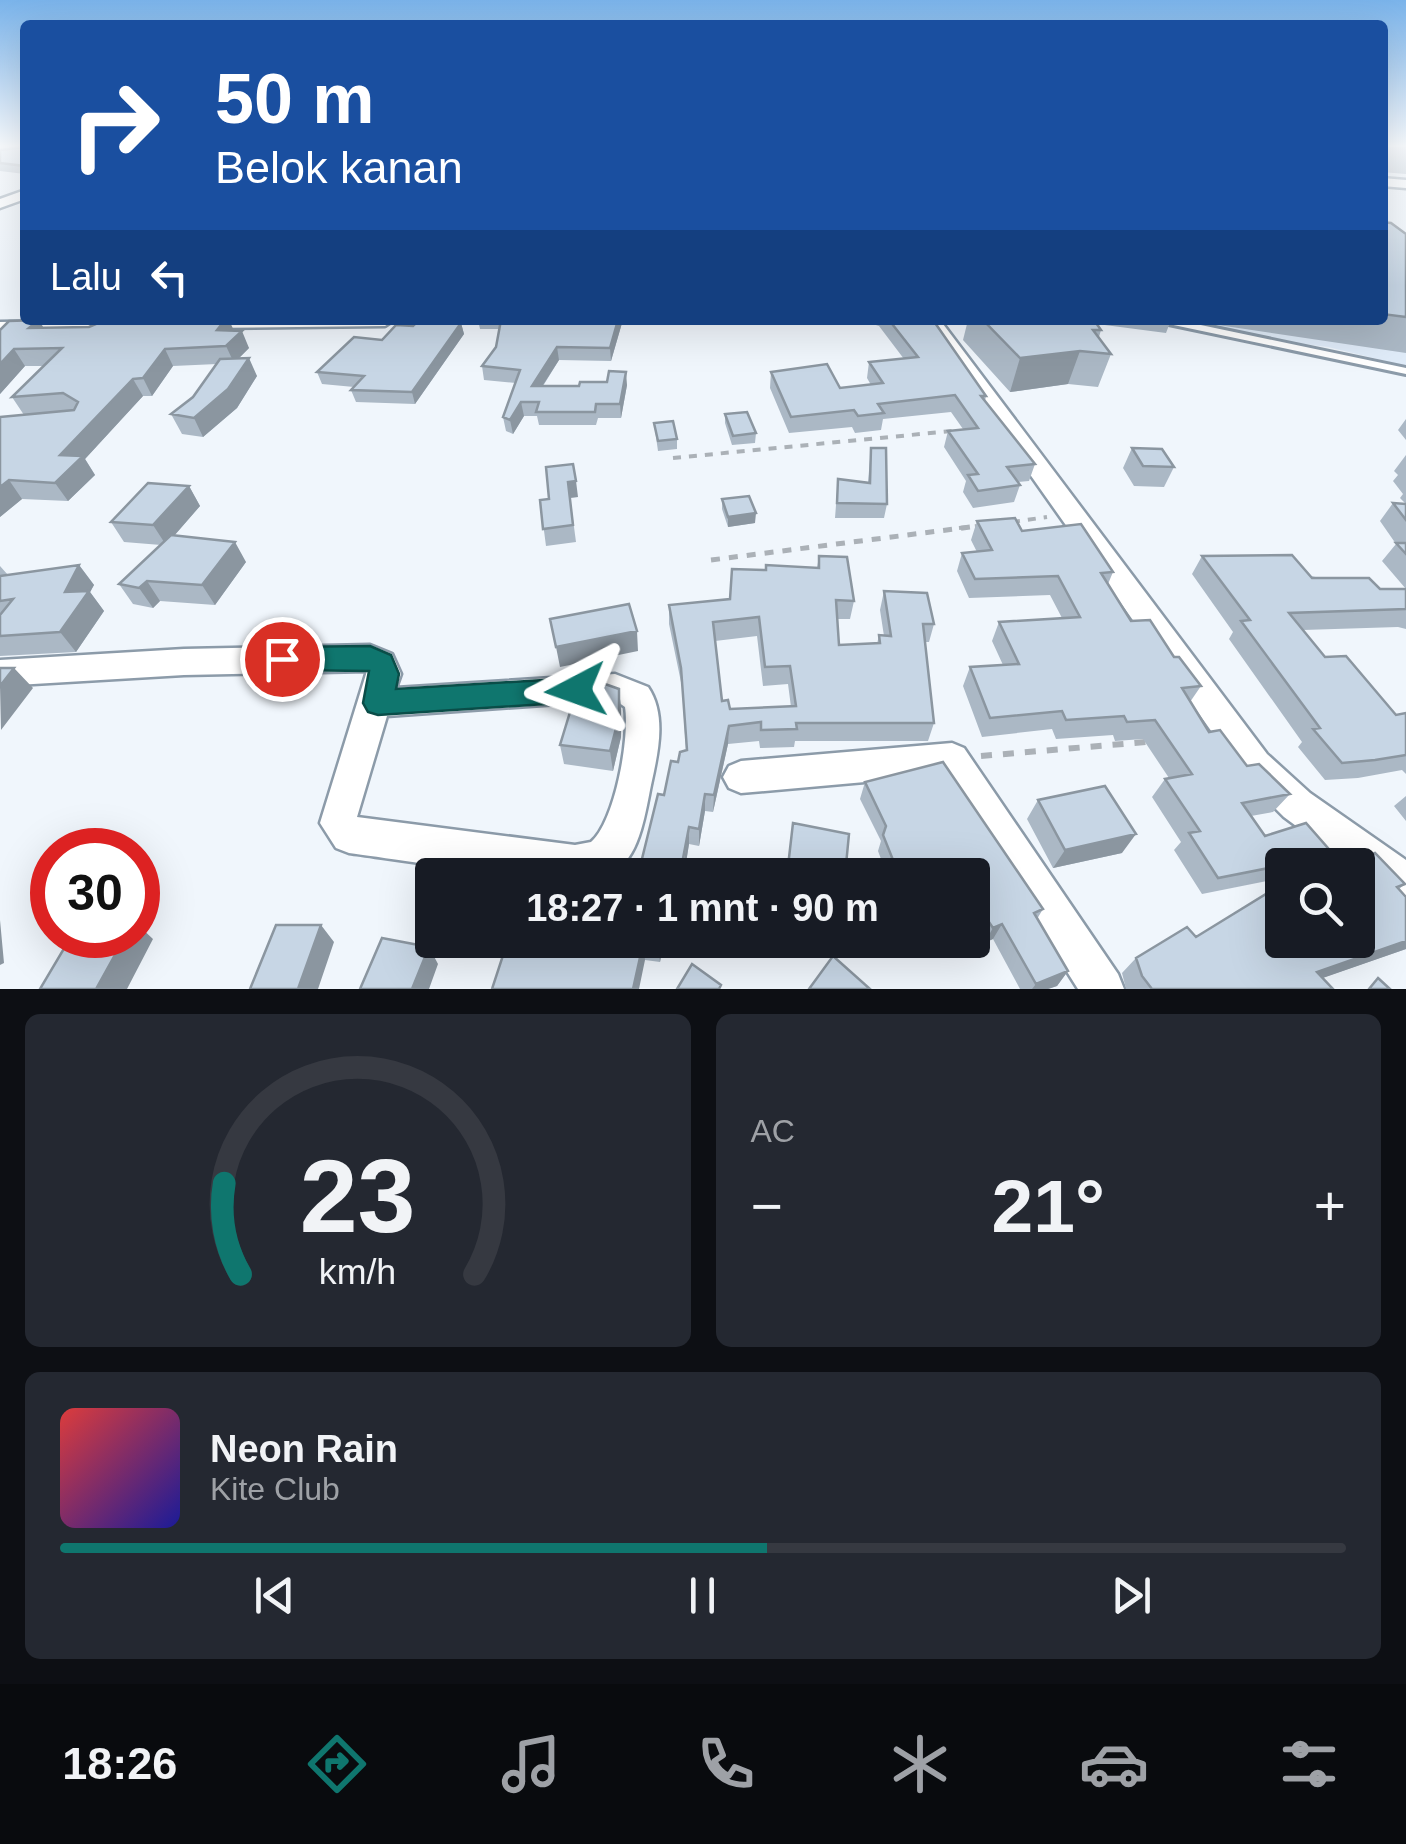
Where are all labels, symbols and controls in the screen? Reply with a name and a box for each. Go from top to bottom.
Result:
icon: right [50,60,180,190]
text: 50 m [215,60,375,138]
text: Belok kanan [215,142,463,193]
icon: left [142,250,197,305]
text: Lalu [50,256,122,298]
pin [240,617,325,702]
icon: arrive [255,632,310,687]
position arrow [524,638,628,742]
speed limit sign: 30 [30,828,160,958]
map controls [1265,848,1375,958]
button: search [1265,848,1375,958]
text: 18:27 · 1 mnt · 90 m [526,887,879,929]
text: AC [751,1113,795,1149]
text: 23 [300,1138,416,1254]
text: 21° [992,1164,1105,1248]
text: − [751,1175,783,1237]
text: + [1314,1175,1346,1237]
text: km/h [319,1252,396,1292]
text: Neon Rain [210,1428,398,1470]
text: Kite Club [210,1471,340,1507]
icon: previous [247,1568,302,1623]
icon: pause [675,1568,730,1623]
icon: next [1104,1568,1159,1623]
icon: directions [302,1729,372,1799]
icon: music [496,1729,566,1799]
icon: phone [691,1729,761,1799]
icon: climate [885,1729,955,1799]
icon: car [1079,1729,1149,1799]
icon: filters [1274,1729,1344,1799]
text: 18:26 [62,1738,177,1789]

